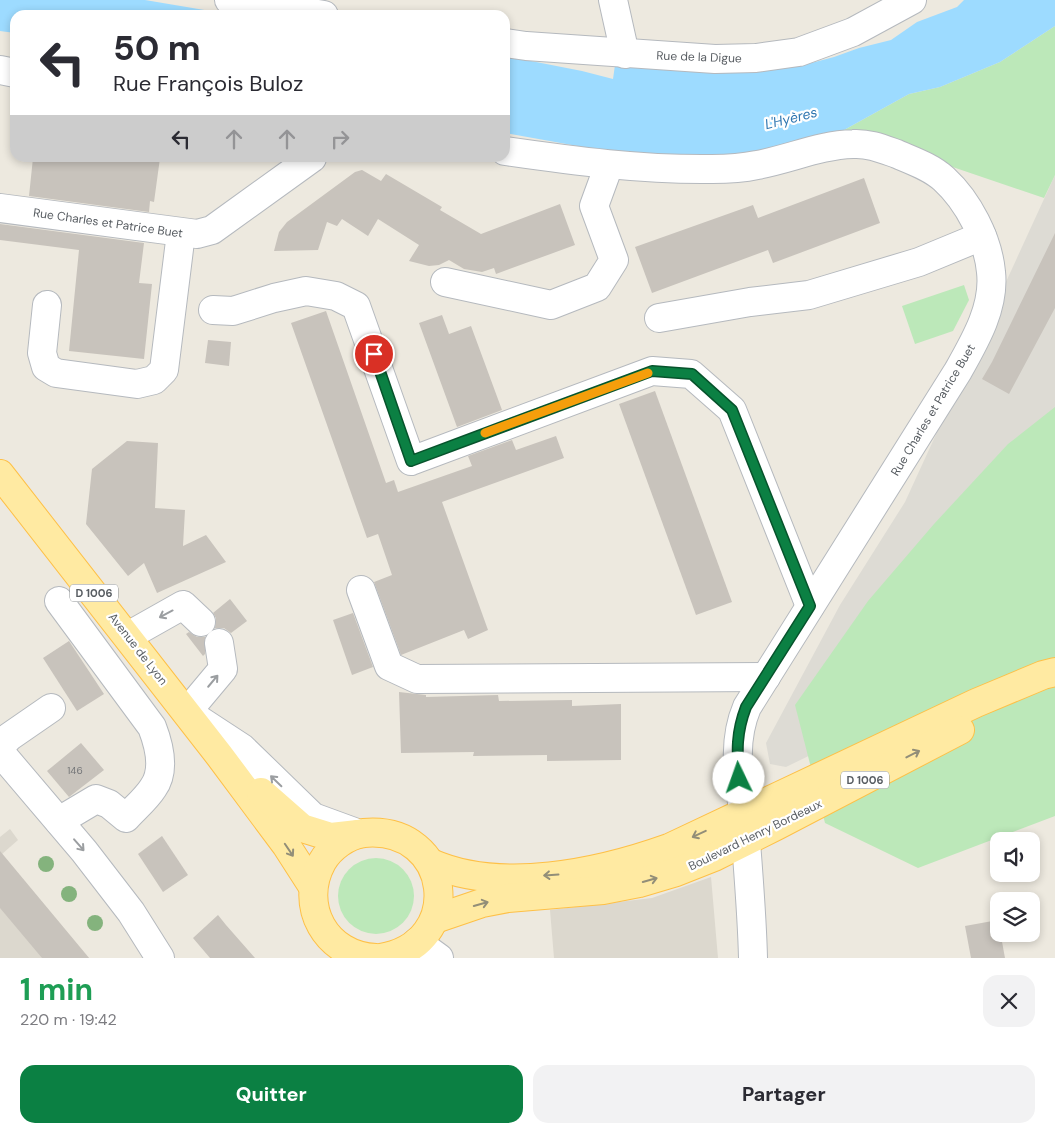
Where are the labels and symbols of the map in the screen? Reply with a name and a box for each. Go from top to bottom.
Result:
street label: Rue de la Digue [656,48,742,66]
water label: L'Hyères [763,103,819,133]
street label: Rue Charles et Patrice Buet [32,205,184,241]
pin [353,333,395,375]
street label: Rue Charles et Patrice Buet [887,341,979,479]
road number: D 1006 [70,584,118,602]
street label: Avenue de Lyon [105,610,171,688]
one-way arrow [159,610,174,619]
one-way arrow [208,674,219,687]
one-way arrow [905,749,920,758]
position arrow [712,751,764,803]
house number: 146 [67,764,83,777]
road number: D 1006 [841,772,889,788]
one-way arrow [269,775,282,787]
street label: Boulevard Henry Bordeaux [686,796,824,874]
one-way arrow [692,830,707,839]
one-way arrow [73,838,85,851]
one-way arrow [284,843,295,857]
one-way arrow [543,871,559,880]
one-way arrow [642,874,658,884]
one-way arrow [472,899,488,908]

